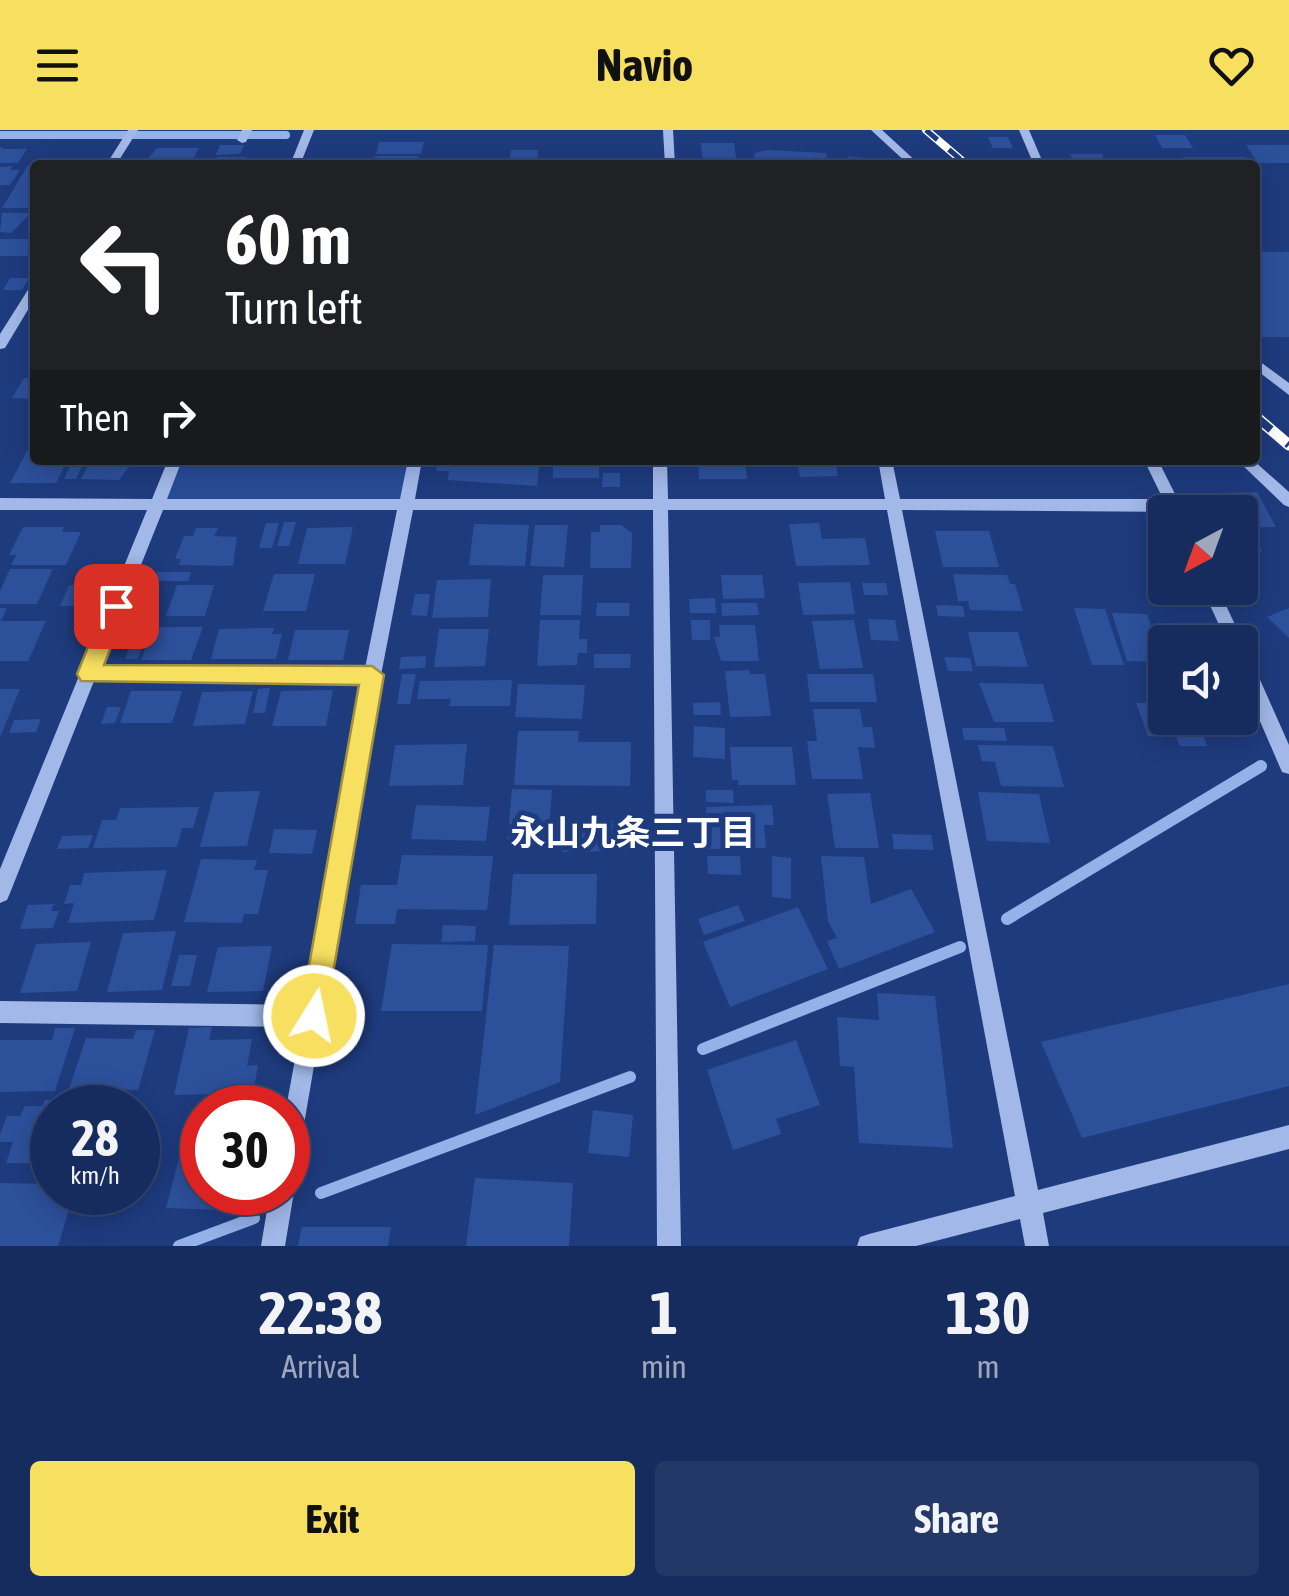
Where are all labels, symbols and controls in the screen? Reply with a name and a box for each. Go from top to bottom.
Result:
icon: menu [30,38,85,93]
icon: heart [1204,38,1259,93]
text: Navio [596,39,693,91]
text: 60 m [225,199,351,279]
icon: left [60,200,190,330]
text: Turn left [225,282,363,334]
icon: right [150,390,205,445]
text: Then [60,396,130,439]
north arrow [1148,495,1258,605]
map controls [1148,495,1258,735]
pin [74,564,159,649]
icon: arrive [89,579,144,634]
button: sound [1148,625,1258,735]
district label: 永山九条三丁目 [510,812,756,852]
position arrow [262,964,366,1068]
speed limit sign: 30 [180,1085,310,1215]
text: 28 [71,1109,118,1167]
text: km/h [70,1161,120,1189]
text: 22:38 [259,1278,382,1347]
text: 1 [650,1278,678,1347]
text: 130 [946,1278,1030,1347]
text: Arrival [281,1348,360,1385]
text: min [641,1348,687,1385]
text: m [976,1348,999,1385]
button: Exit [30,1461,635,1576]
button: Share [655,1461,1259,1576]

